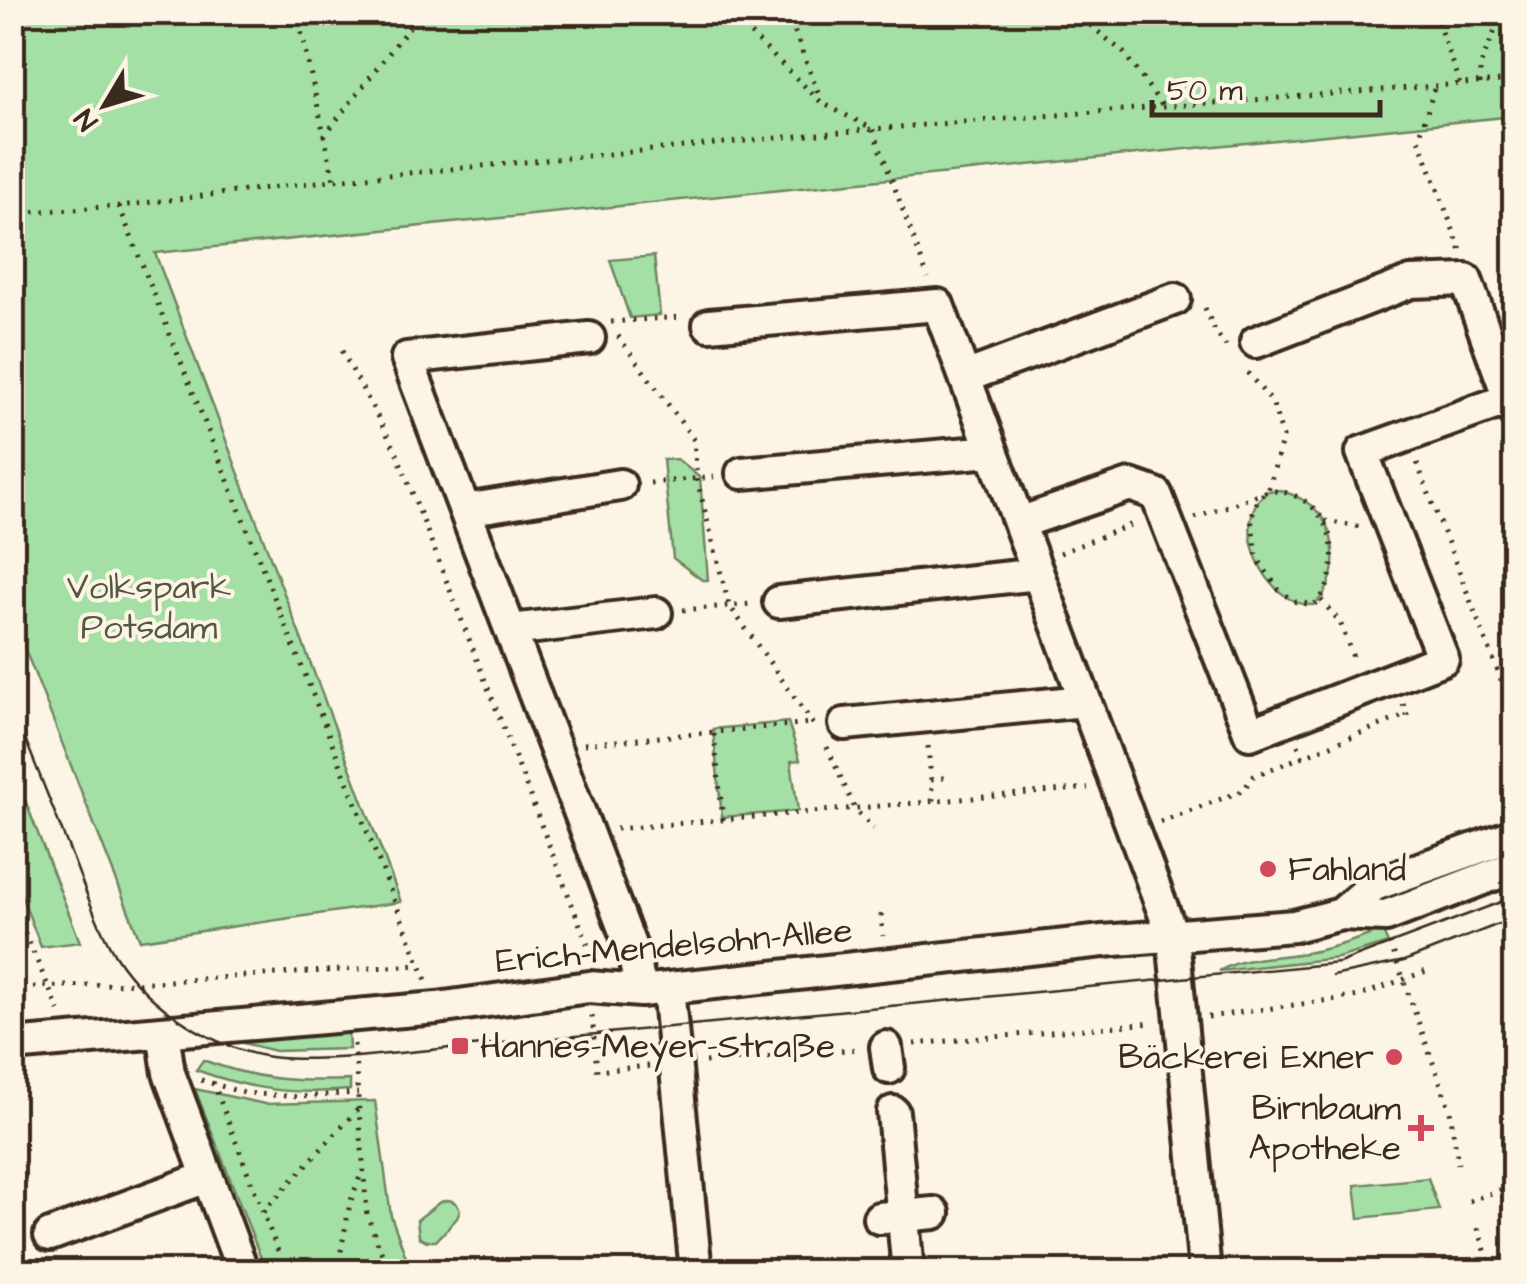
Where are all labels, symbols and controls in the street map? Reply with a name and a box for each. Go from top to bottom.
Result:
north arrow [55,55,155,155]
scale bar [1152,55,1380,117]
text: 50 m [1167,70,1243,112]
text: N [65,100,107,138]
park label: Volkspark Potsdam [67,563,231,652]
place label: Fahland [1288,845,1406,894]
marker: Fahland [1257,858,1279,880]
street label: Erich-Mendelsohn-Allee [494,906,854,986]
place label: Hannes-Meyer-Straße [480,1022,835,1072]
place label: Bäckerei Exner [1118,1033,1374,1082]
marker: Hannes-Meyer-Straße [449,1035,471,1057]
marker: Bäckerei Exner [1383,1046,1405,1068]
place label: Birnbaum Apotheke [1249,1084,1401,1173]
marker: Birnbaum Apotheke [1410,1117,1432,1139]

